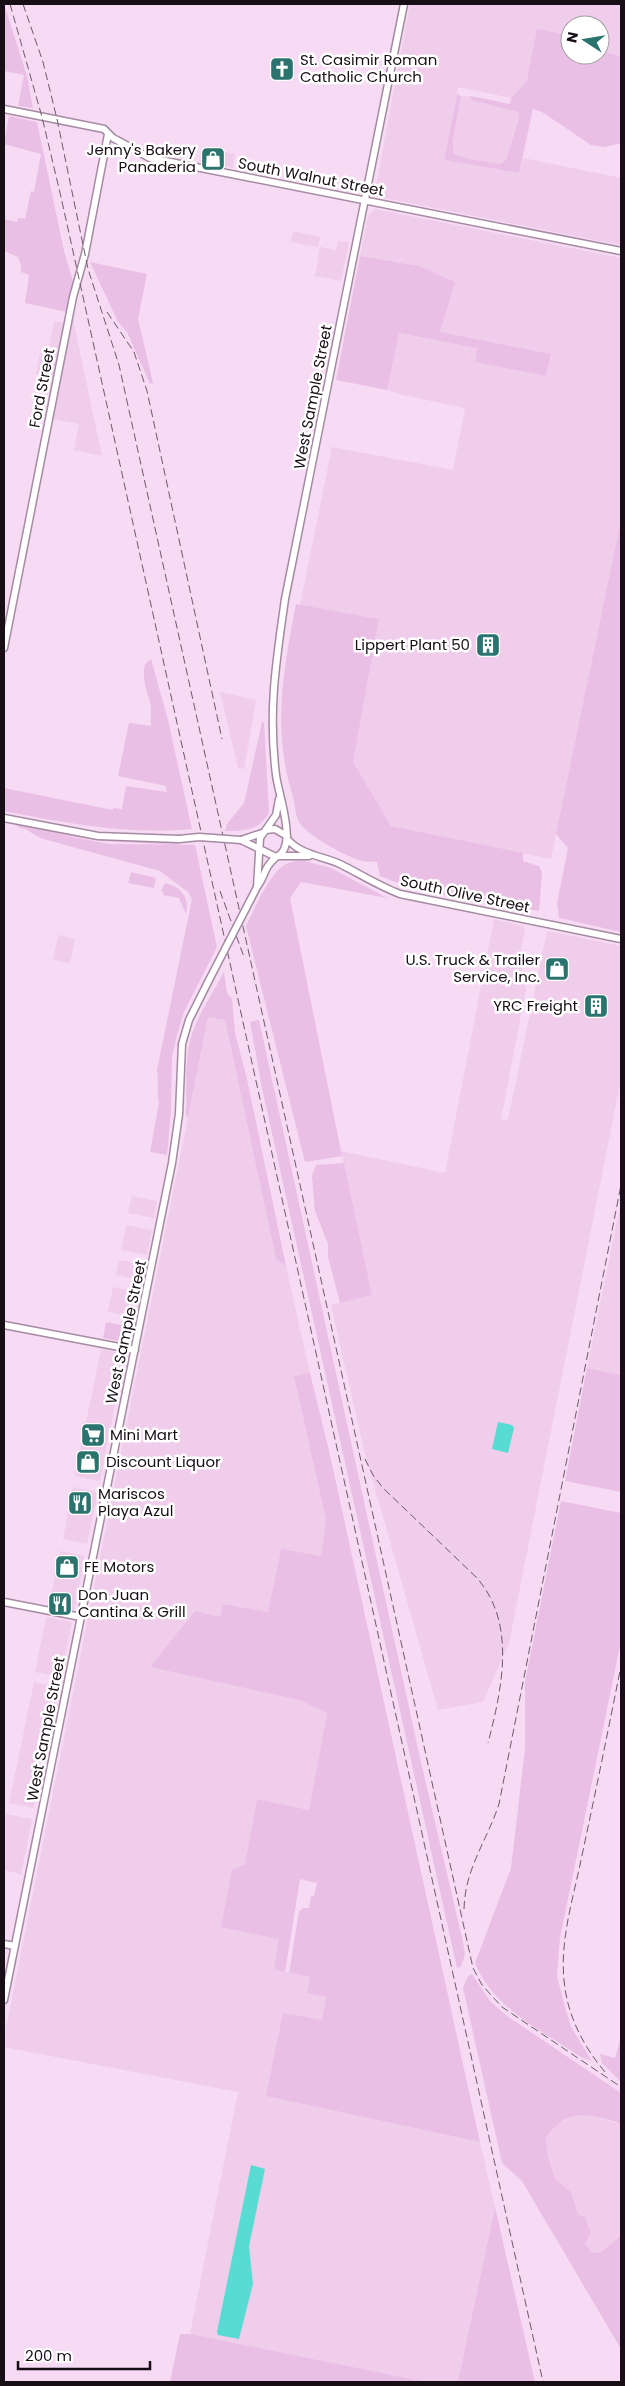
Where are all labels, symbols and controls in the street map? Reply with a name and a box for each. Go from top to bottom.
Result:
north arrow [560,15,610,65]
text: N [561,30,583,45]
place label: St. Casimir Roman Catholic Church [300,49,437,87]
church icon: St. Casimir Roman Catholic Church [269,56,295,82]
place label: Jenny's Bakery Panaderia [86,139,197,177]
shop icon: Jenny's Bakery Panaderia [200,146,226,172]
street label: South Walnut Street [236,152,386,201]
street label: West Sample Street [288,323,337,471]
street label: Ford Street [23,346,60,430]
building icon: Lippert Plant 50 [475,632,501,658]
place label: Lippert Plant 50 [355,634,470,655]
street label: South Olive Street [398,870,532,917]
place label: U.S. Truck & Trailer Service, Inc. [405,949,540,987]
shop icon: U.S. Truck & Trailer Service, Inc. [544,956,570,982]
building icon: YRC Freight [583,993,609,1019]
place label: YRC Freight [493,995,578,1016]
street label: West Sample Street [100,1258,151,1406]
supermarket icon: Mini Mart [80,1422,106,1448]
place label: Mini Mart [110,1424,178,1445]
shop icon: Discount Liquor [75,1449,101,1475]
place label: Discount Liquor [106,1451,221,1472]
place label: Mariscos Playa Azul [98,1483,173,1521]
restaurant icon: Mariscos Playa Azul [67,1490,93,1516]
shop icon: FE Motors [54,1554,80,1580]
place label: FE Motors [84,1556,154,1577]
place label: Don Juan Cantina & Grill [78,1584,186,1622]
restaurant icon: Don Juan Cantina & Grill [47,1591,73,1617]
street label: West Sample Street [21,1655,70,1803]
scale bar [18,2338,150,2370]
text: 200 m [25,2345,72,2366]

